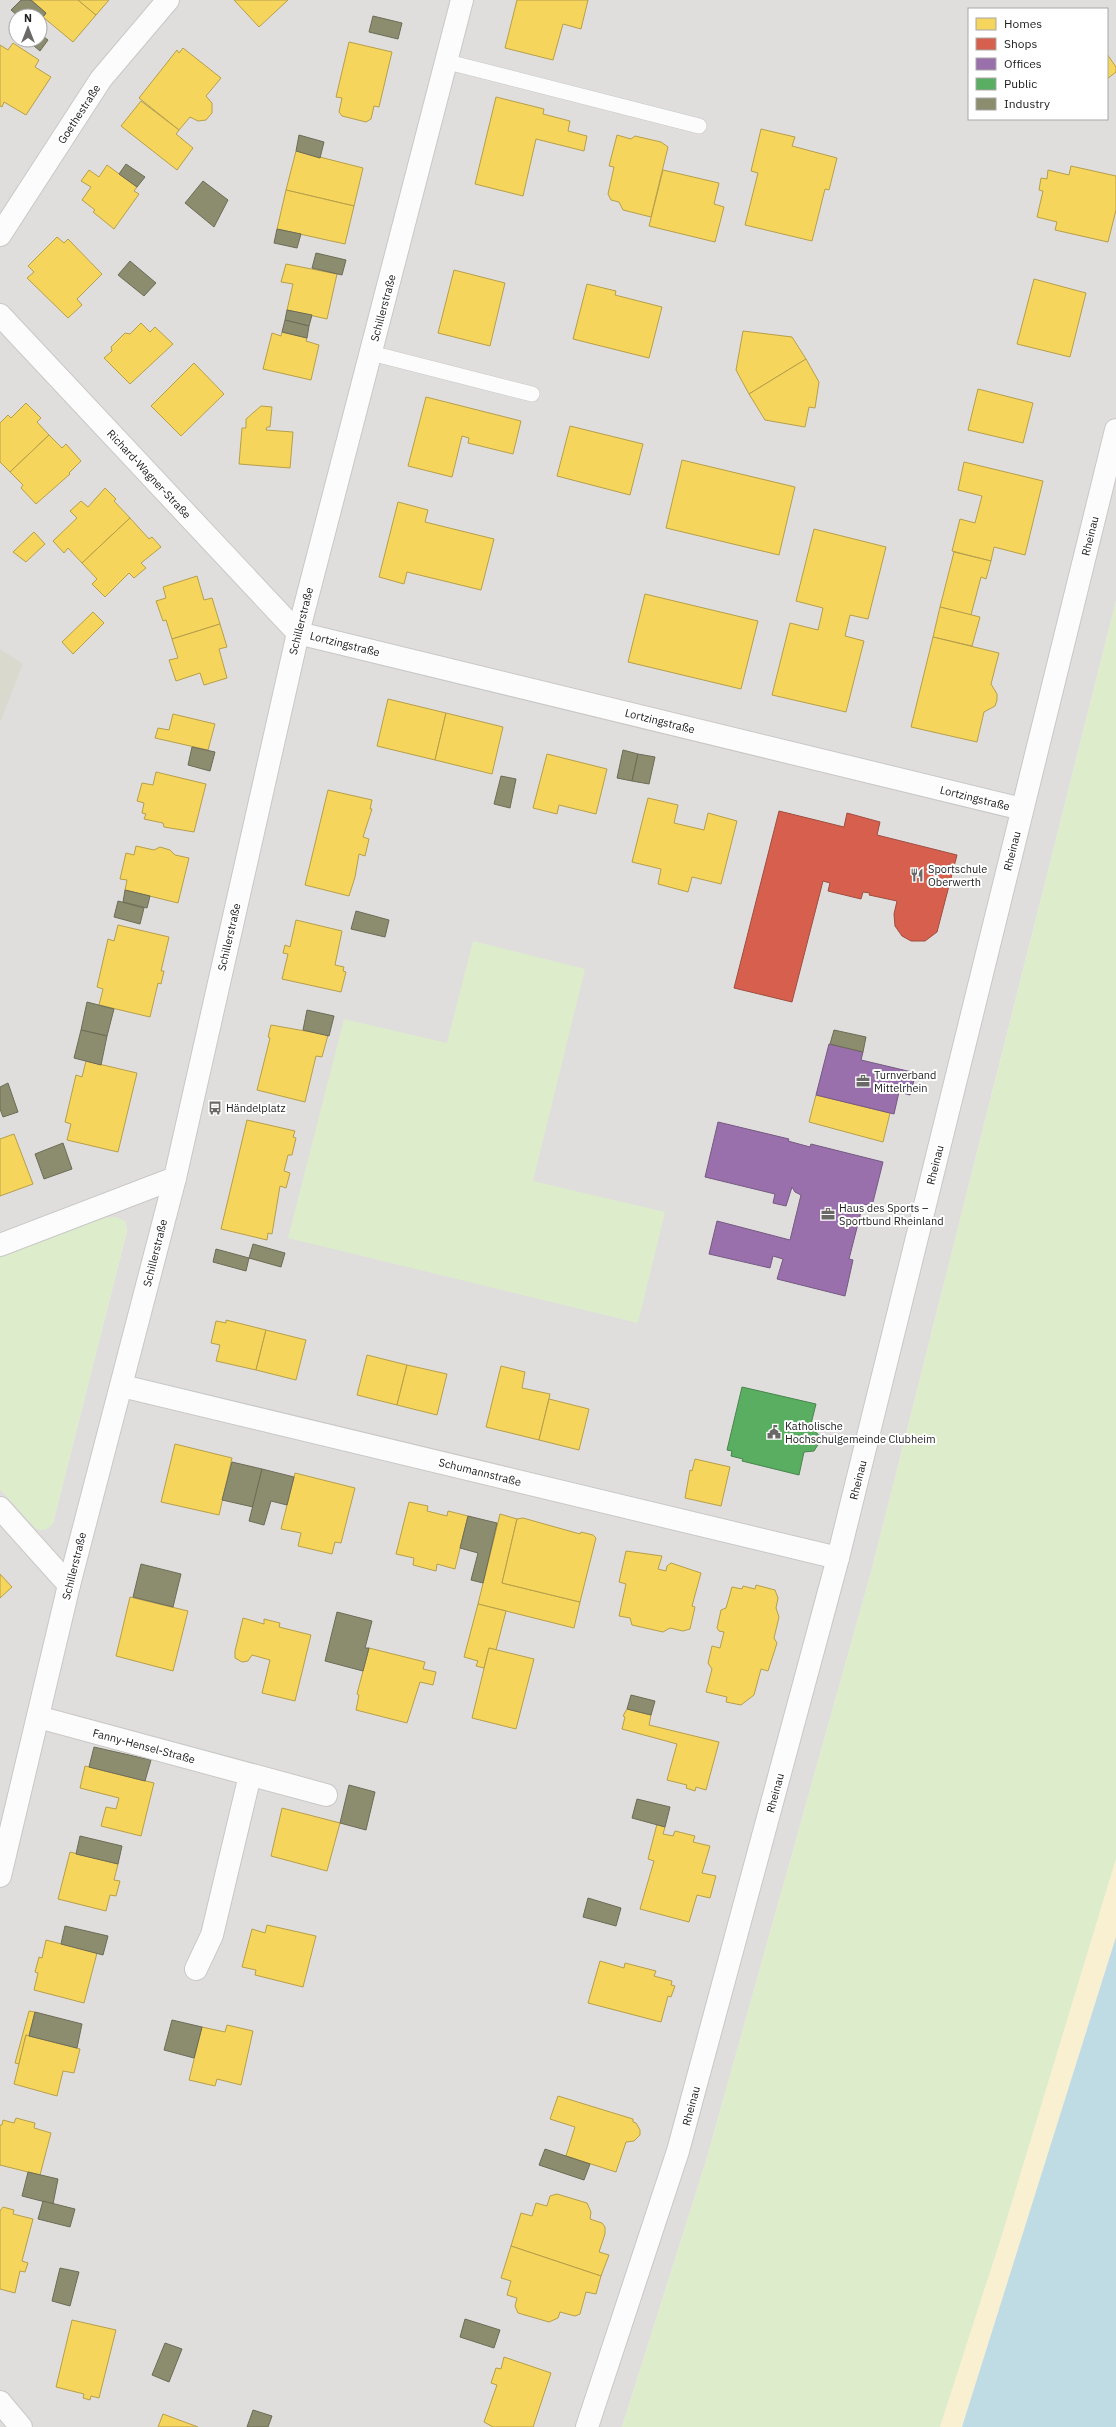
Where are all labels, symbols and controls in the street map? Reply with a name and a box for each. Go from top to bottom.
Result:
north arrow [8,8,48,48]
legend [968,8,1108,120]
text: N [24,11,32,25]
text: Homes [1004,16,1042,31]
text: Shops [1004,36,1037,51]
text: Offices [1004,56,1042,71]
text: Public [1004,76,1037,91]
street label: Goethestraße [55,82,103,146]
text: Industry [1004,96,1050,111]
street label: Schillerstraße [367,273,399,343]
street label: Richard-Wagner-Straße [104,426,194,522]
street label: Rheinau [1078,515,1102,557]
street label: Schillerstraße [286,586,316,656]
street label: Lortzingstraße [309,629,381,659]
street label: Lortzingstraße [624,706,696,736]
street label: Lortzingstraße [939,783,1011,813]
street label: Rheinau [1000,830,1024,872]
place label: Sportschule Oberwerth [928,862,987,889]
restaurant icon: Sportschule Oberwerth [909,867,925,883]
street label: Schillerstraße [214,902,244,972]
place label: Turnverband Mittelrhein [874,1068,936,1095]
office icon: Turnverband Mittelrhein [855,1073,871,1089]
bus stop icon: Händelplatz [207,1100,223,1116]
place label: Händelplatz [226,1101,286,1115]
street label: Rheinau [923,1144,947,1186]
place label: Haus des Sports – Sportbund Rheinland [839,1201,944,1228]
office icon: Haus des Sports – Sportbund Rheinland [820,1206,836,1222]
street label: Schillerstraße [140,1218,170,1288]
place label: Katholische Hochschulgemeinde Clubheim [785,1419,936,1446]
public building icon: Katholische Hochschulgemeinde Clubheim [766,1424,782,1440]
street label: Schumannstraße [437,1455,523,1489]
street label: Rheinau [846,1459,870,1501]
street label: Schillerstraße [59,1531,89,1601]
street label: Fanny-Hensel-Straße [91,1726,197,1766]
street label: Rheinau [763,1772,787,1814]
street label: Rheinau [679,2085,703,2127]

